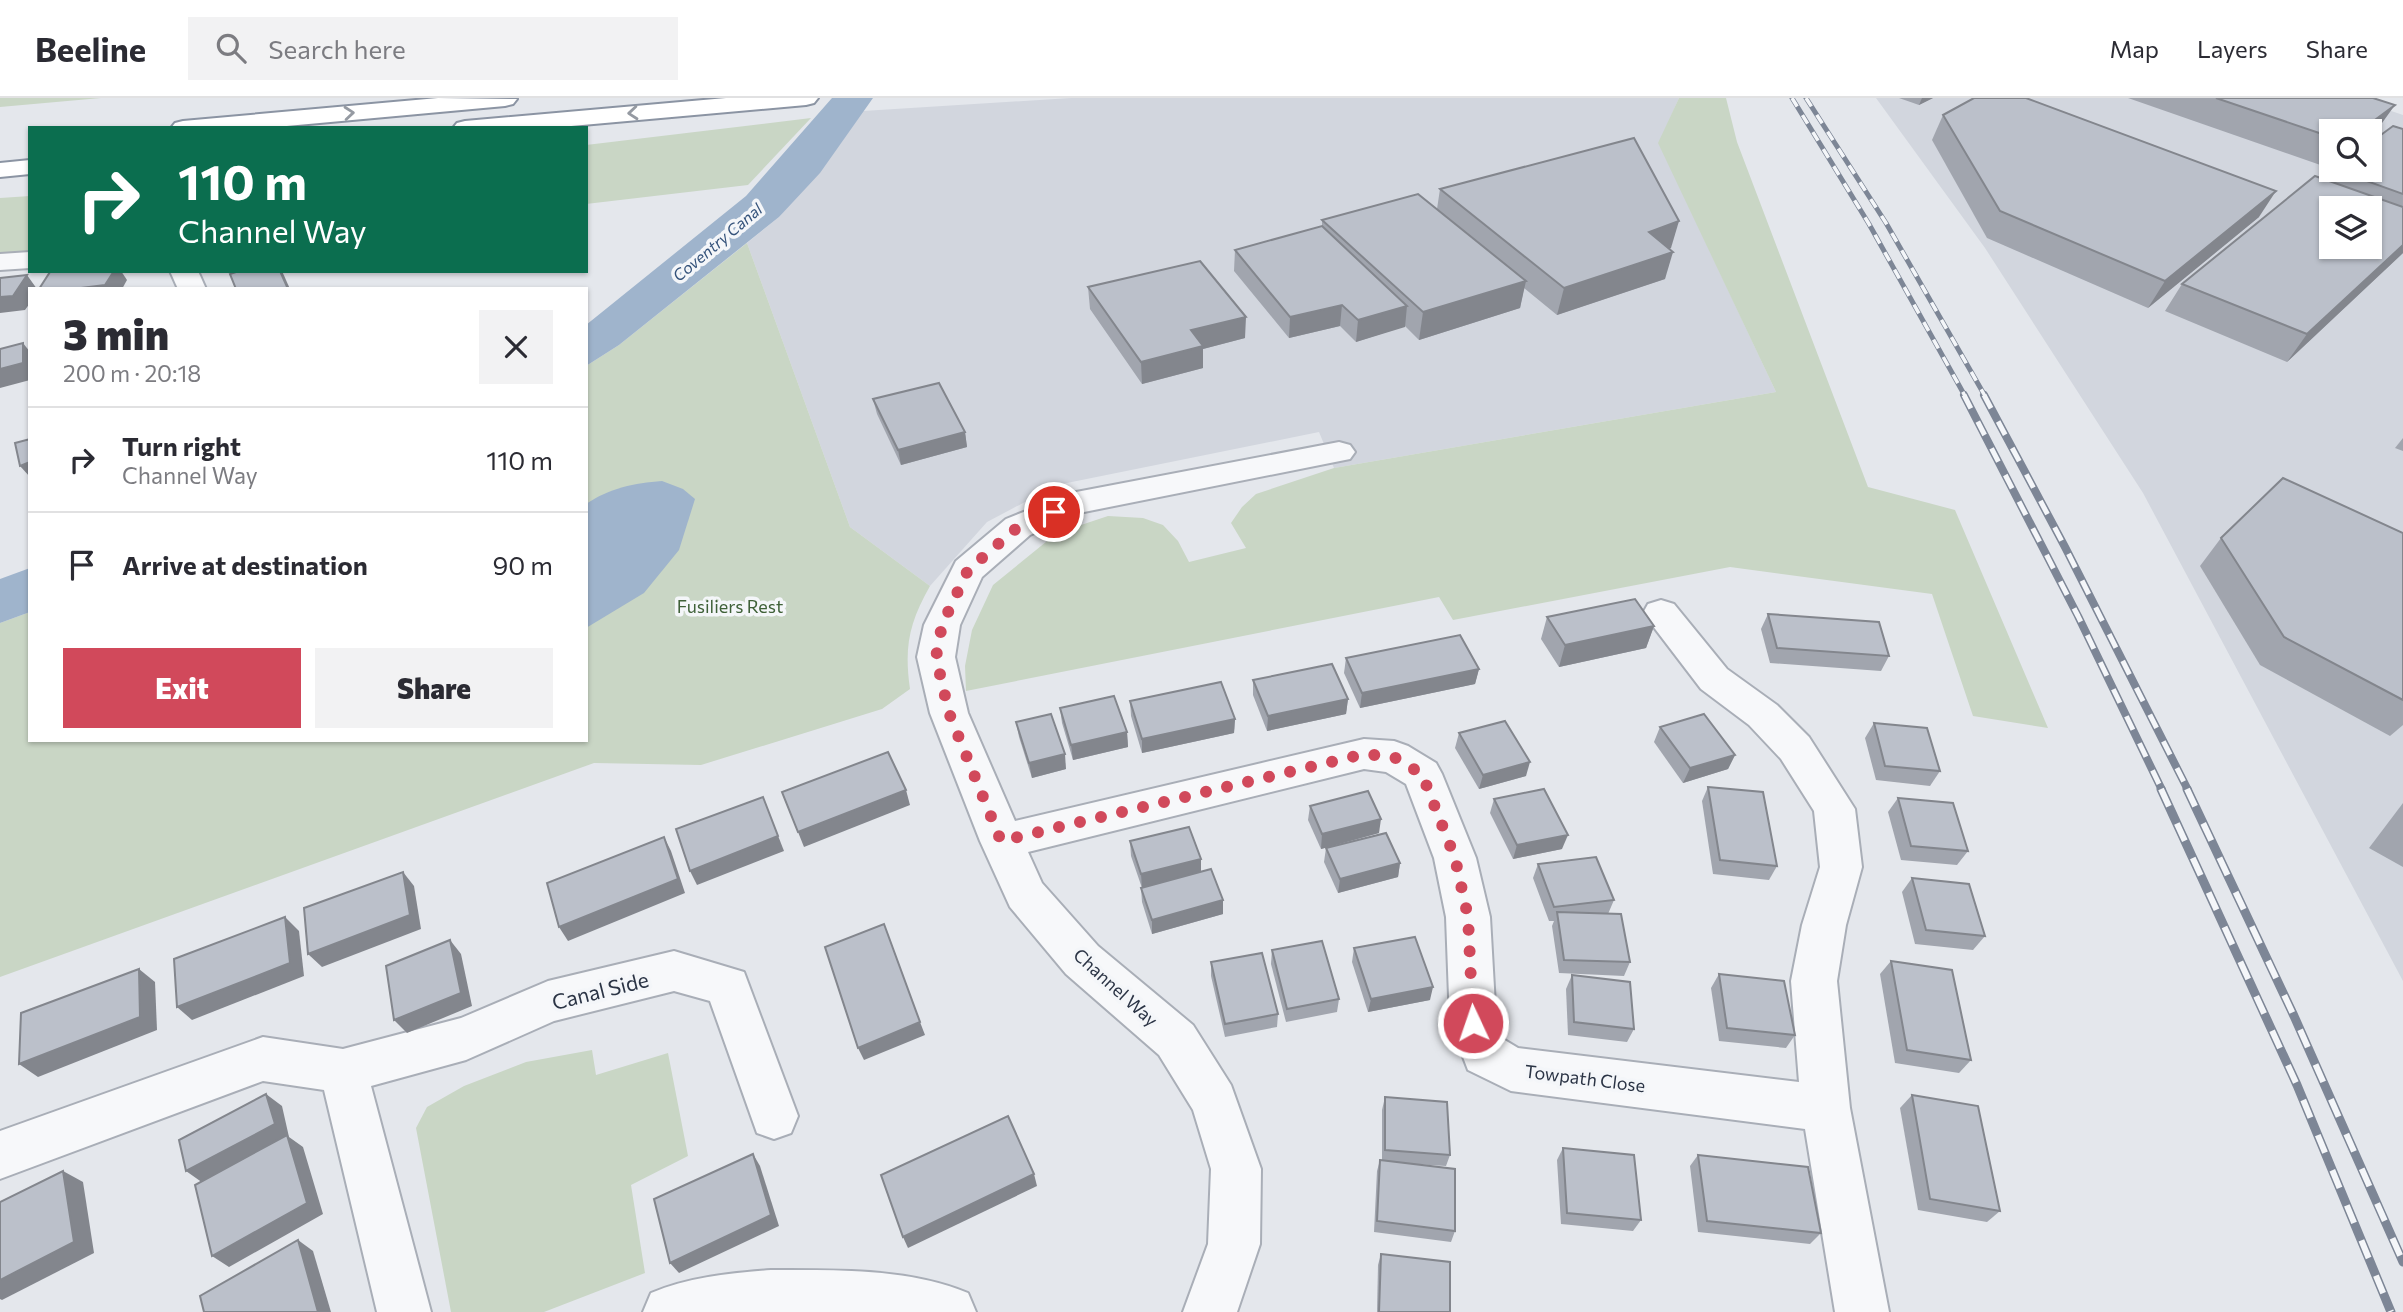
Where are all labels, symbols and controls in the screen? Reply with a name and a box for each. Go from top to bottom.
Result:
search box [188,17,678,80]
text: Beeline [35,28,146,69]
icon: search [212,29,250,67]
text: Search here [268,33,406,64]
text: Map [2110,34,2159,63]
text: Layers [2197,34,2268,63]
text: Share [2306,34,2368,63]
one-way arrow [627,105,639,120]
one-way arrow [343,106,354,121]
map controls [2319,119,2382,259]
button: search [2319,119,2382,182]
text: 110 m [178,150,307,210]
icon: right [63,154,154,245]
button: layers [2319,196,2382,259]
water label: Coventry Canal [668,198,766,285]
text: Channel Way [178,210,367,250]
text: 3 min [63,307,169,359]
button: close [479,310,553,384]
text: 200 m · 20:18 [63,359,201,387]
text: Turn right [122,430,241,461]
icon: right [63,441,101,479]
text: 110 m [486,444,553,475]
text: Channel Way [122,461,258,489]
pin [1024,482,1084,542]
icon: arrive [1035,493,1073,531]
icon: arrive [63,546,101,584]
text: Arrive at destination [122,549,368,580]
text: 90 m [493,549,553,580]
park label: Fusiliers Rest [677,595,783,617]
button: Exit [63,648,301,728]
button: Share [315,648,553,728]
street label: Channel Way [1069,943,1163,1031]
street label: Canal Side [549,966,651,1014]
position arrow [1436,986,1510,1060]
street label: Towpath Close [1523,1060,1647,1096]

